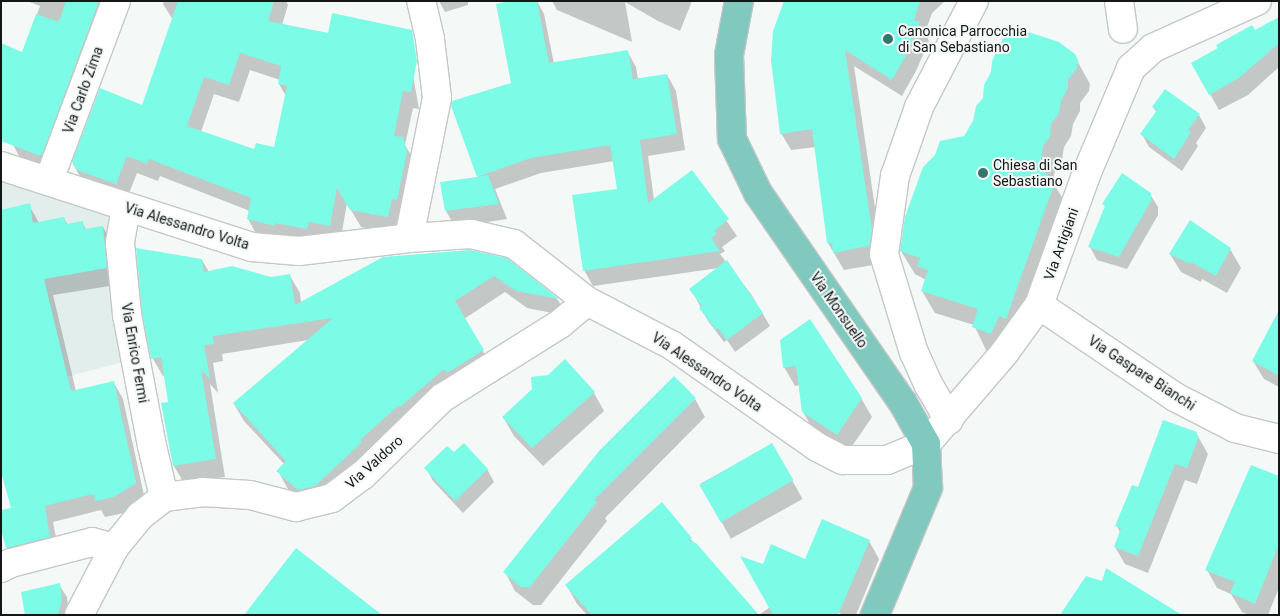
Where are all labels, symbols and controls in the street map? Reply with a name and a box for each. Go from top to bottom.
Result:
place label: Canonica Parrocchia di San Sebastiano [898,23,1027,56]
marker: Canonica Parrocchia di San Sebastiano [882,33,894,45]
street label: Via Carlo Zima [59,44,107,136]
place label: Chiesa di San Sebastiano [993,157,1077,190]
marker: Chiesa di San Sebastiano [977,167,989,179]
street label: Via Alessandro Volta [123,199,251,253]
street label: Via Artigiani [1040,206,1082,282]
street label: Via Monsuello [807,269,871,351]
street label: Via Enrico Fermi [118,302,152,404]
street label: Via Alessandro Volta [649,329,765,415]
street label: Via Gaspare Bianchi [1085,332,1199,414]
street label: Via Valdoro [342,432,406,492]

